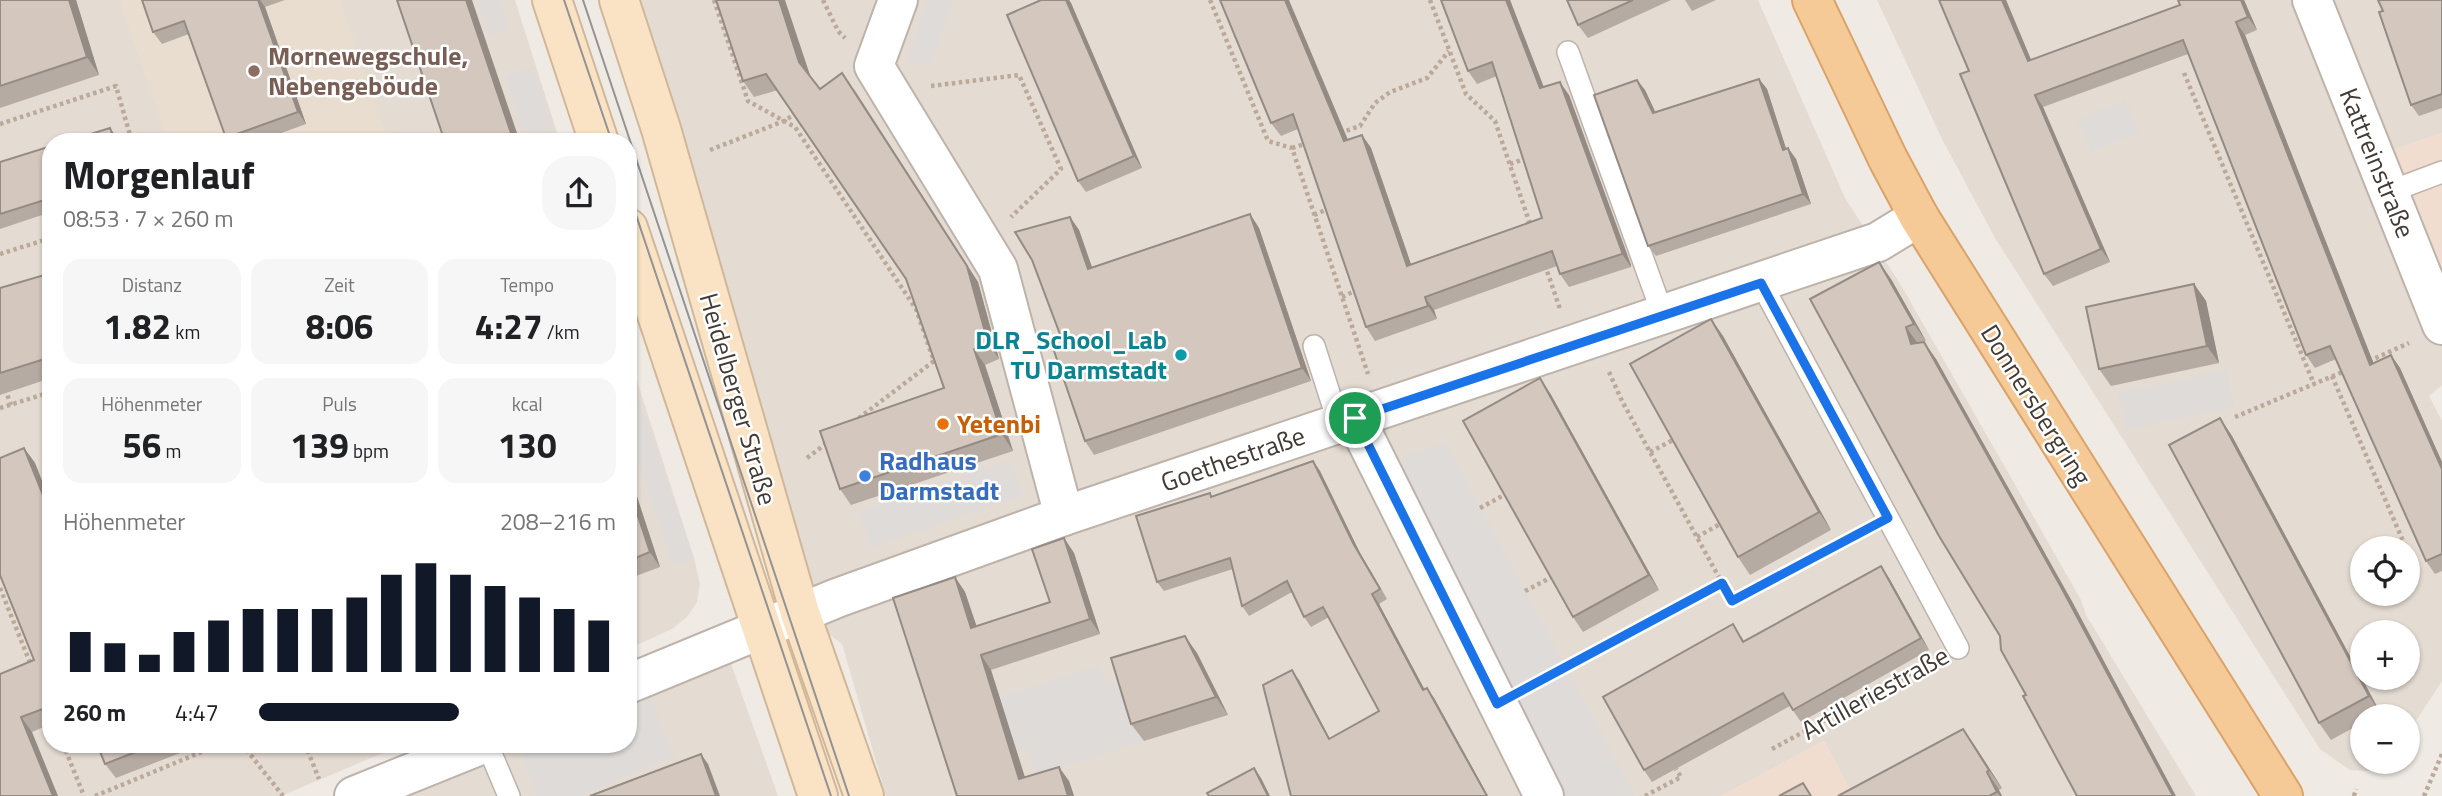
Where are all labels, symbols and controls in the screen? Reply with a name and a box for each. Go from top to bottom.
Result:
place label: Mornewegschule, Nebengeböude [268,36,468,105]
marker: Mornewegschule, Nebengeböude [246,63,262,79]
street label: Kattreinstraße [2330,82,2425,244]
text: Morgenlauf [63,146,255,204]
button: share [542,156,616,230]
text: 08:53 · 7 × 260 m [63,201,233,236]
text: Distanz [122,270,182,299]
text: Zeit [324,270,355,299]
text: Tempo [500,270,554,299]
street label: Heidelberger Straße [690,288,787,510]
text: 1.82 [103,299,171,353]
text: 8:06 [306,299,373,353]
text: 4:27 [475,299,543,353]
text: km [171,317,200,346]
text: /km [543,317,580,346]
street label: Donnersbergring [1971,317,2102,493]
place label: DLR_School_Lab TU Darmstadt [975,320,1167,389]
marker: DLR_School_Lab TU Darmstadt [1173,347,1189,363]
pin [1325,388,1385,448]
text: Höhenmeter [101,389,202,418]
text: Puls [322,389,357,418]
text: kcal [512,389,543,418]
icon: arrive [1336,399,1374,437]
place label: Yetenbi [957,404,1041,443]
marker: Yetenbi [935,416,951,432]
street label: Goethestraße [1155,416,1310,501]
text: 56 [122,418,161,472]
text: 139 [290,418,349,472]
text: 130 [498,418,557,472]
text: m [161,436,181,465]
text: bpm [349,436,389,465]
place label: Radhaus Darmstadt [879,441,999,510]
marker: Radhaus Darmstadt [857,468,873,484]
text: Höhenmeter [63,504,185,539]
text: 208–216 m [500,504,616,539]
map controls [2350,536,2420,774]
button: locate [2350,536,2420,606]
button: + [2350,620,2420,690]
street label: Artilleriestraße [1794,636,1956,749]
text: 260 m [63,695,126,730]
text: 4:47 [175,695,219,730]
button: − [2350,704,2420,774]

